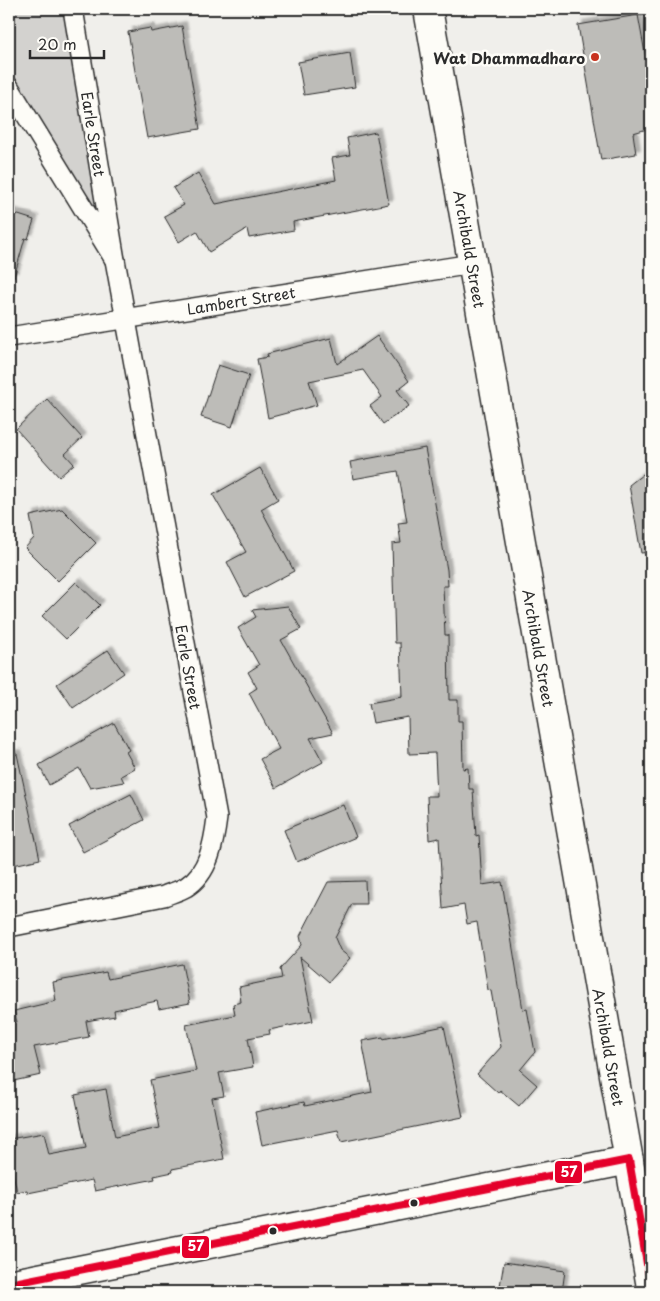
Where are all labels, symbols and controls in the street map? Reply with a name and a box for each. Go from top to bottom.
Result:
scale bar [30,28,104,60]
text: 20 m [38,32,77,55]
place label: Wat Dhammadharo [433,46,585,69]
marker: Wat Dhammadharo [589,51,601,63]
street label: Earle Street [76,90,112,178]
street label: Archibald Street [448,188,492,310]
street label: Lambert Street [185,280,297,320]
street label: Archibald Street [517,587,561,709]
street label: Earle Street [170,623,208,711]
street label: Archibald Street [587,986,631,1108]
line badge: 57 [554,1160,583,1184]
text: 57 [561,1161,578,1182]
unlabelled marker [409,1198,419,1208]
unlabelled marker [268,1226,278,1236]
line badge: 57 [181,1235,210,1259]
text: 57 [188,1235,205,1256]

